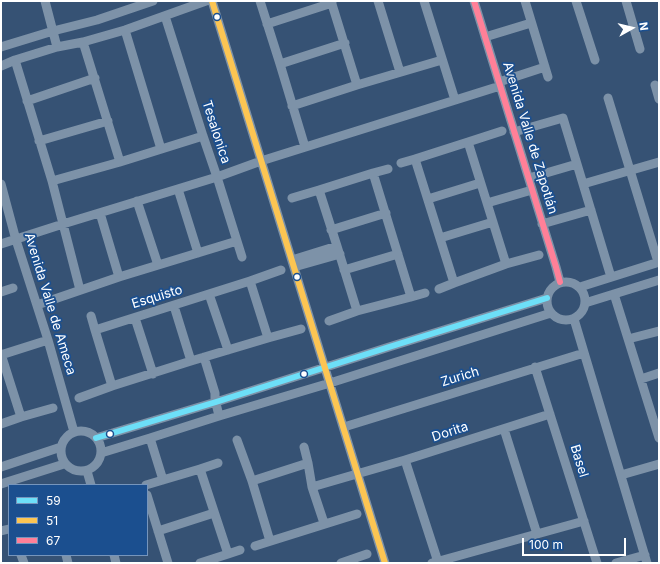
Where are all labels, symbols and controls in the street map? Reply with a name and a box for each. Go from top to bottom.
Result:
north arrow [612,8,652,48]
unlabelled marker [212,12,222,22]
text: N [636,21,651,31]
street label: Avenida Valle de Zapotlán [499,60,561,216]
street label: Tesalonica [198,98,234,166]
street label: Avenida Valle de Ameca [21,231,79,377]
unlabelled marker [292,272,302,282]
street label: Esquisto [130,282,184,312]
street label: Zurich [439,364,481,390]
unlabelled marker [299,369,309,379]
street label: Dorita [430,419,470,445]
unlabelled marker [105,429,115,439]
street label: Basel [567,443,591,479]
legend [8,484,148,556]
text: 59 [46,493,61,508]
text: 51 [46,513,58,528]
scale bar [524,530,628,556]
text: 67 [46,533,60,548]
text: 100 m [529,537,563,552]

